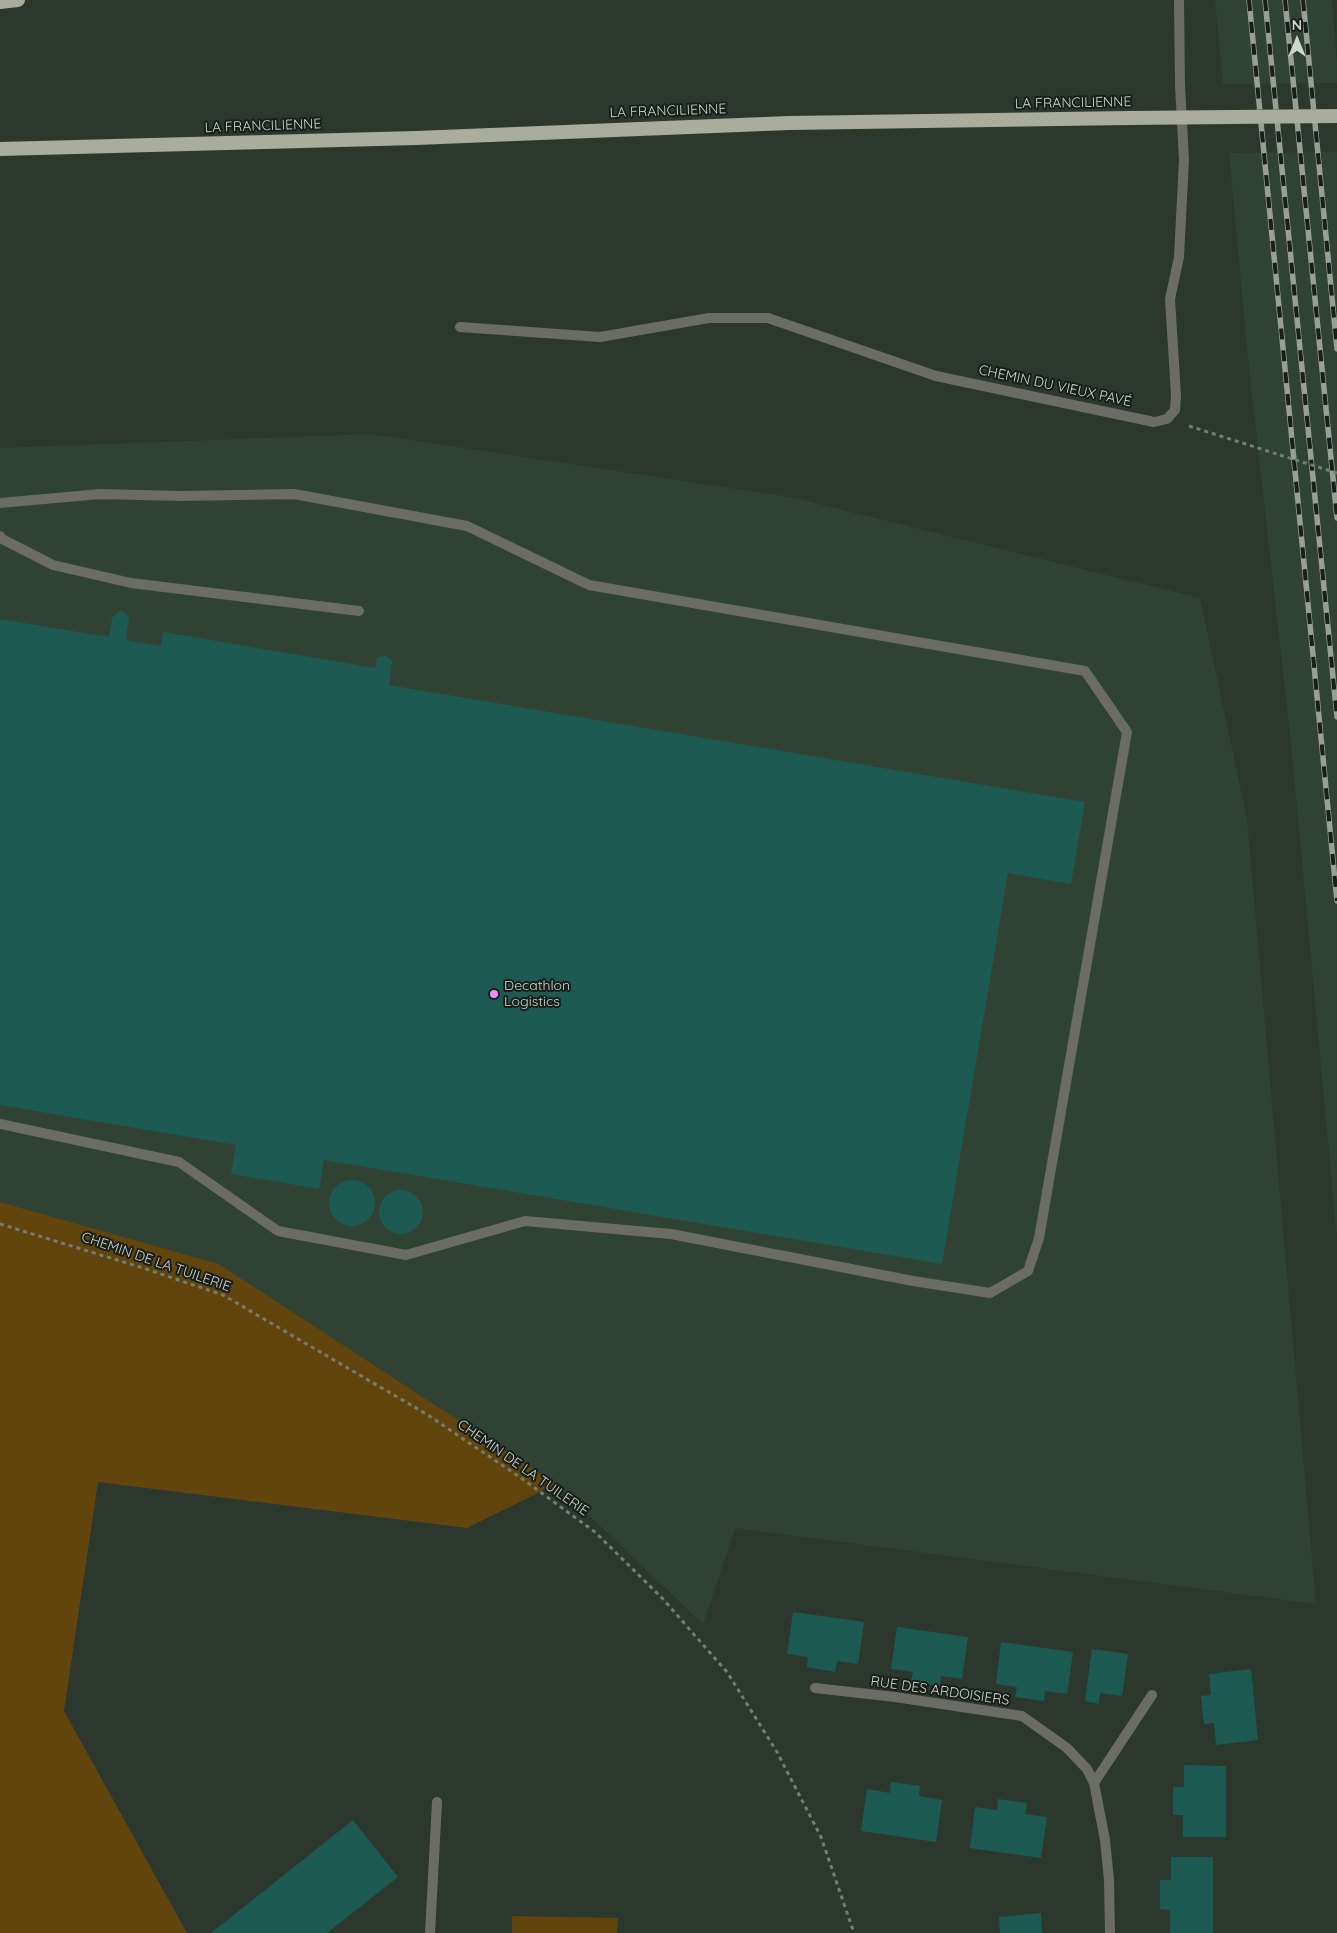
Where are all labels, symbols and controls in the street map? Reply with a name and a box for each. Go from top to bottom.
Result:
north arrow [1272,15,1322,65]
text: N [1292,16,1302,34]
street label: LA FRANCILIENNE [1014,94,1132,112]
street label: LA FRANCILIENNE [609,101,727,121]
street label: LA FRANCILIENNE [204,116,322,136]
street label: CHEMIN DU VIEUX PAVÉ [977,362,1133,410]
place label: Decathlon Logistics [504,978,570,1010]
marker: Decathlon Logistics [488,988,500,1000]
street label: CHEMIN DE LA TUILERIE [79,1229,233,1295]
street label: CHEMIN DE LA TUILERIE [454,1416,592,1520]
street label: RUE DES ARDOISIERS [869,1673,1011,1709]

